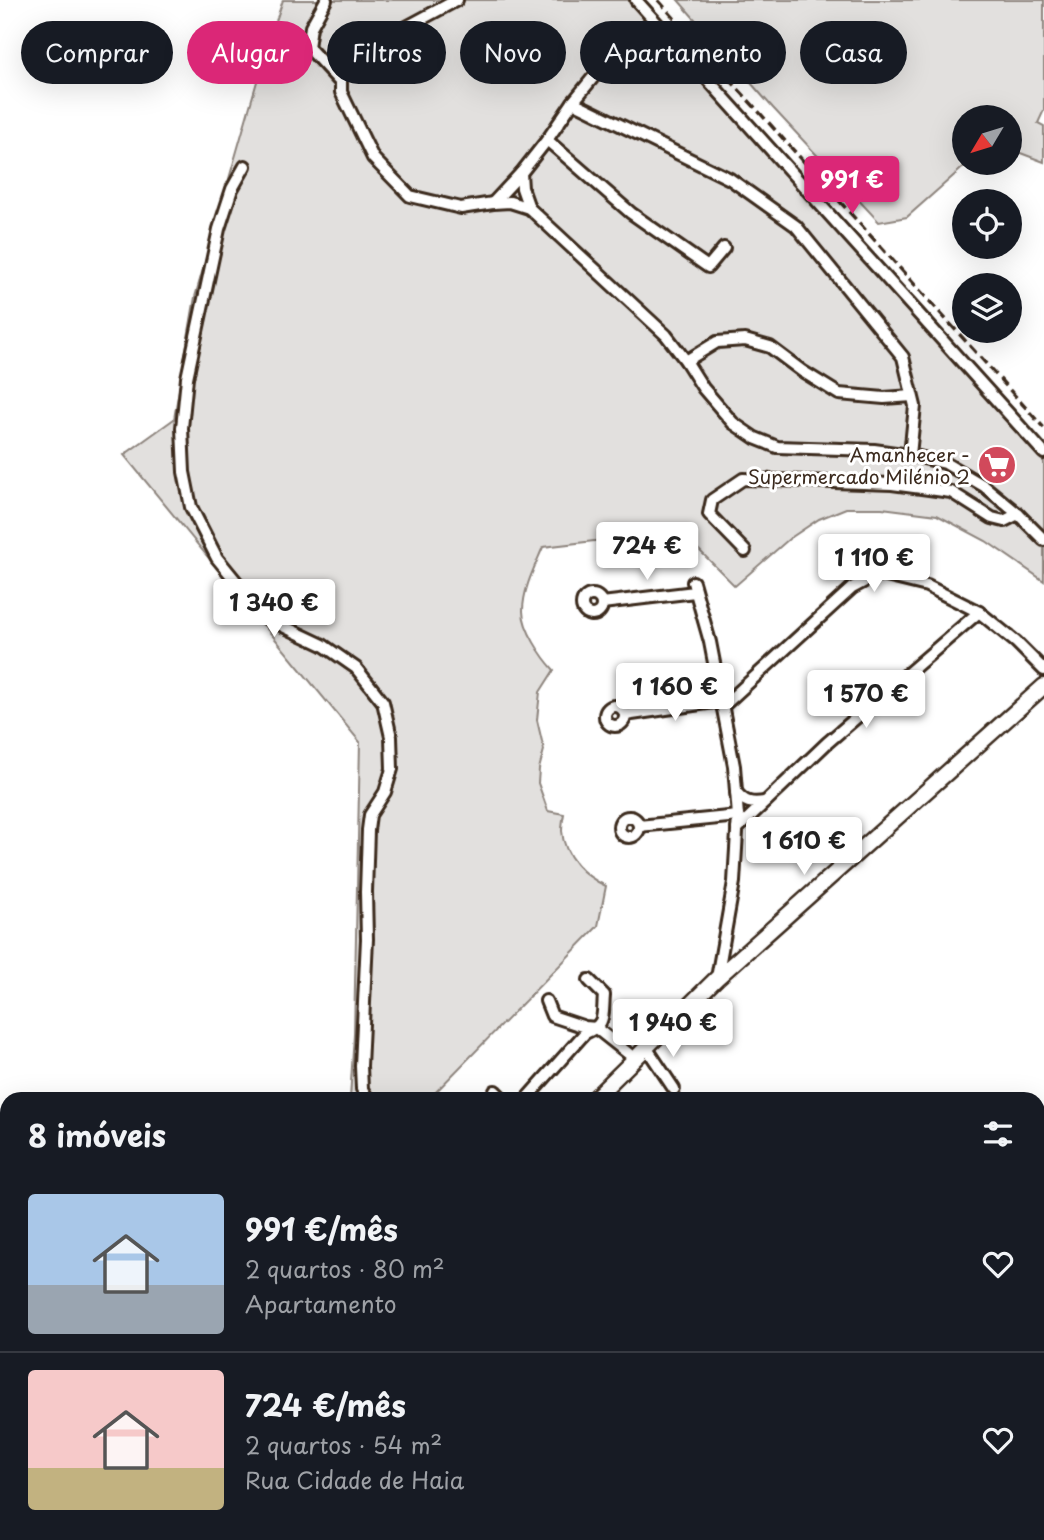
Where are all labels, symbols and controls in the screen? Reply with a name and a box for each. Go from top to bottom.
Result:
chip: Comprar [21,21,173,84]
chip: Alugar [187,21,313,84]
chip: Filtros [327,21,446,84]
chip: Novo [460,21,566,84]
chip: Apartamento [580,21,786,84]
chip: Casa [800,21,907,84]
north arrow [952,105,1022,175]
map controls [952,105,1022,343]
pin: 991 € [803,156,901,216]
text: 991 € [820,161,884,196]
button: locate [952,189,1022,259]
button: layers [952,273,1022,343]
place label: Amanhecer - Supermercado Milénio 2 [748,440,970,490]
supermarket icon: Amanhecer - Supermercado Milénio 2 [976,444,1018,486]
pin: 724 € [598,522,696,582]
text: 724 € [612,527,682,562]
pin: 1 110 € [809,534,939,594]
text: 1 110 € [834,539,914,574]
pin: 1 340 € [209,580,339,639]
text: 1 340 € [229,584,319,619]
pin: 1 160 € [610,664,740,723]
text: 1 160 € [632,668,718,703]
pin: 1 570 € [801,670,931,730]
text: 1 570 € [823,675,909,710]
pin: 1 610 € [739,818,869,877]
text: 1 610 € [762,822,846,857]
pin: 1 940 € [608,1000,738,1059]
text: 1 940 € [629,1004,717,1039]
text: 8 imóveis [28,1112,166,1157]
icon: filters [979,1115,1017,1153]
text: 991 €/mês [245,1206,398,1251]
icon: home [84,1222,168,1306]
icon: heart [979,1245,1017,1283]
text: 2 quartos · 80 m² [245,1251,445,1286]
text: Apartamento [245,1286,397,1321]
text: 724 €/mês [245,1382,406,1427]
icon: home [84,1398,168,1482]
icon: heart [979,1421,1017,1459]
text: 2 quartos · 54 m² [245,1427,442,1462]
text: Rua Cidade de Haia [245,1462,464,1497]

